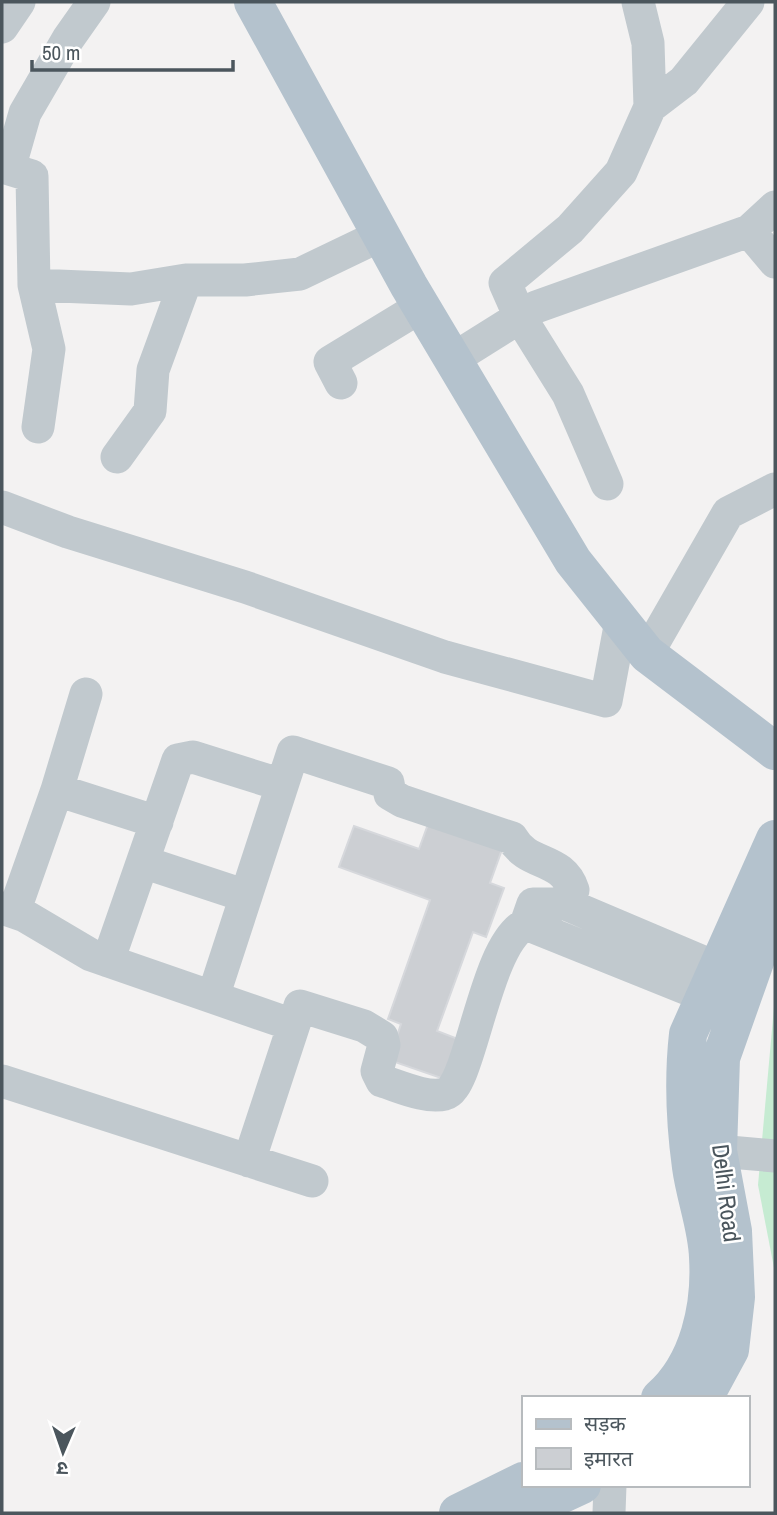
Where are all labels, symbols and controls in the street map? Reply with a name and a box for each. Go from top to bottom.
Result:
scale bar [32,28,233,72]
text: 50 m [42,38,80,67]
street label: Delhi Road [705,1142,749,1244]
legend [522,1396,749,1487]
text: सड़क [584,1409,626,1438]
north arrow [28,1417,98,1487]
text: इमारत [584,1444,634,1473]
text: उ [56,1456,68,1482]

